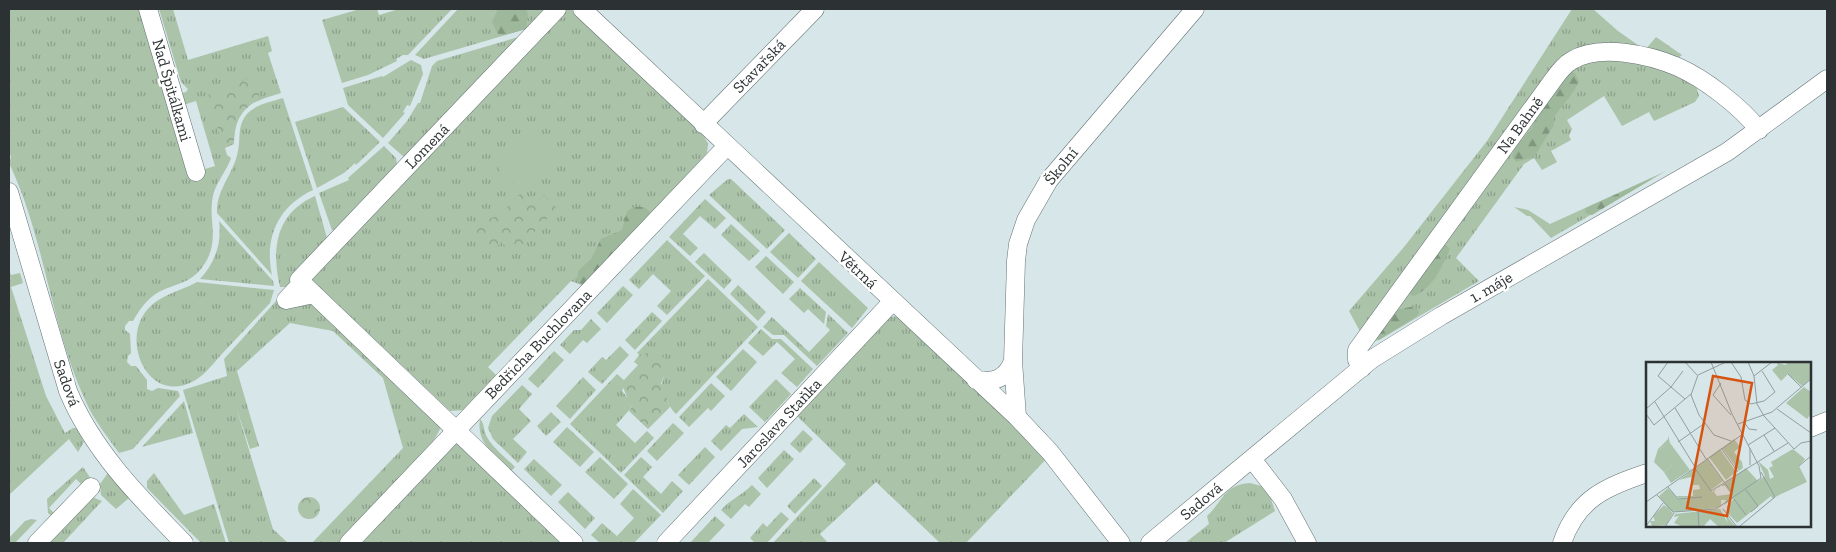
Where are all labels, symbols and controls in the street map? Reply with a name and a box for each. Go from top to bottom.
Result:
street label: Stavařská [729,35,789,97]
street label: Nad Špitálkami [148,37,196,144]
street label: Na Bahně [1493,93,1547,157]
street label: Lomená [401,119,453,172]
street label: Školní [1040,143,1082,189]
street label: Větrná [834,247,882,293]
street label: 1. máje [1466,267,1516,307]
street label: Bedřicha Buchlovana [481,285,595,403]
street label: Sadová [50,357,84,409]
inset map [1646,362,1811,527]
street label: Jaroslava Staňka [733,374,825,472]
street label: Sadová [1176,478,1226,524]

